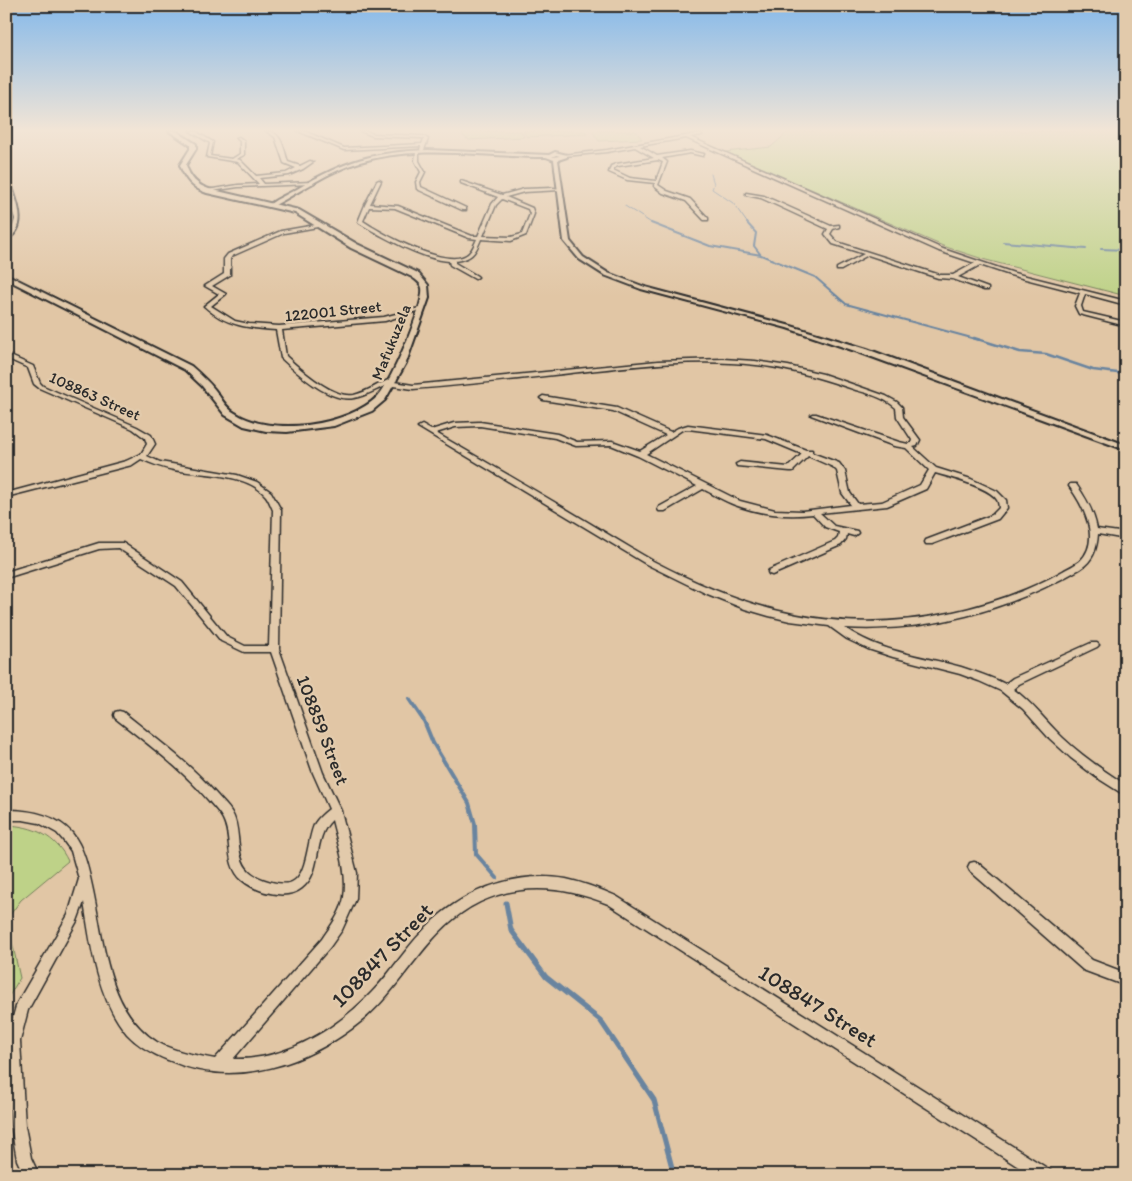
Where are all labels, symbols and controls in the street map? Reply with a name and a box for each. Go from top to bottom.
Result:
street label: 122001 Street [284,296,382,326]
street label: Mafukuzela [367,301,415,383]
street label: 108863 Street [46,367,144,425]
street label: 108859 Street [292,672,354,788]
street label: 108847 Street [325,897,439,1013]
street label: 108847 Street [754,959,882,1053]

